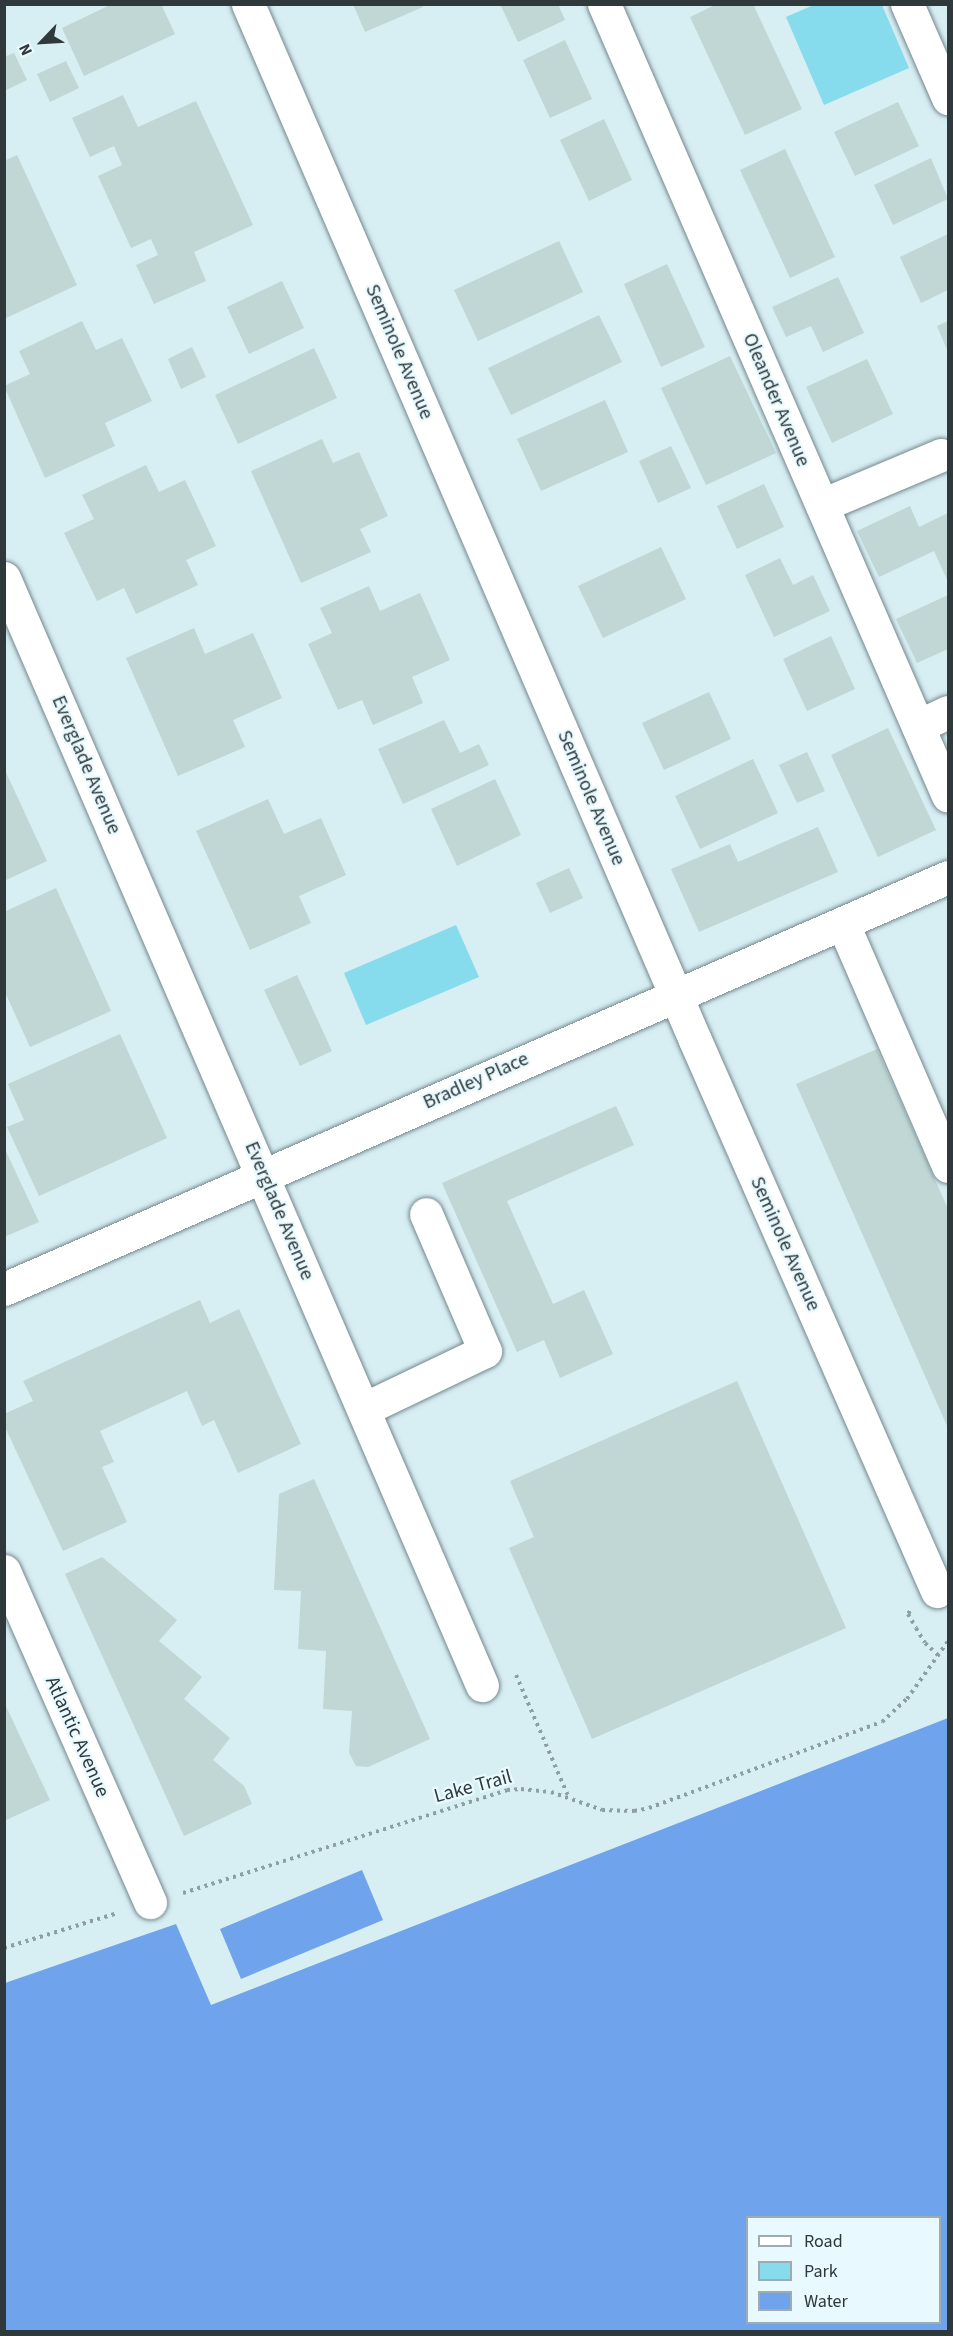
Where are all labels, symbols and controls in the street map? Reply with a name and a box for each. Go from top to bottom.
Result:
north arrow [12,12,72,72]
text: N [13,40,38,59]
street label: Seminole Avenue [360,281,438,423]
street label: Oleander Avenue [737,330,815,470]
street label: Everglade Avenue [46,692,126,838]
street label: Seminole Avenue [552,727,630,869]
street label: Bradley Place [420,1047,532,1115]
street label: Everglade Avenue [239,1138,319,1284]
street label: Seminole Avenue [745,1173,825,1315]
street label: Atlantic Avenue [40,1673,114,1801]
street label: Lake Trail [431,1765,515,1809]
legend [746,2216,941,2324]
text: Road [804,2229,843,2254]
text: Park [804,2259,838,2284]
text: Water [804,2289,848,2314]

